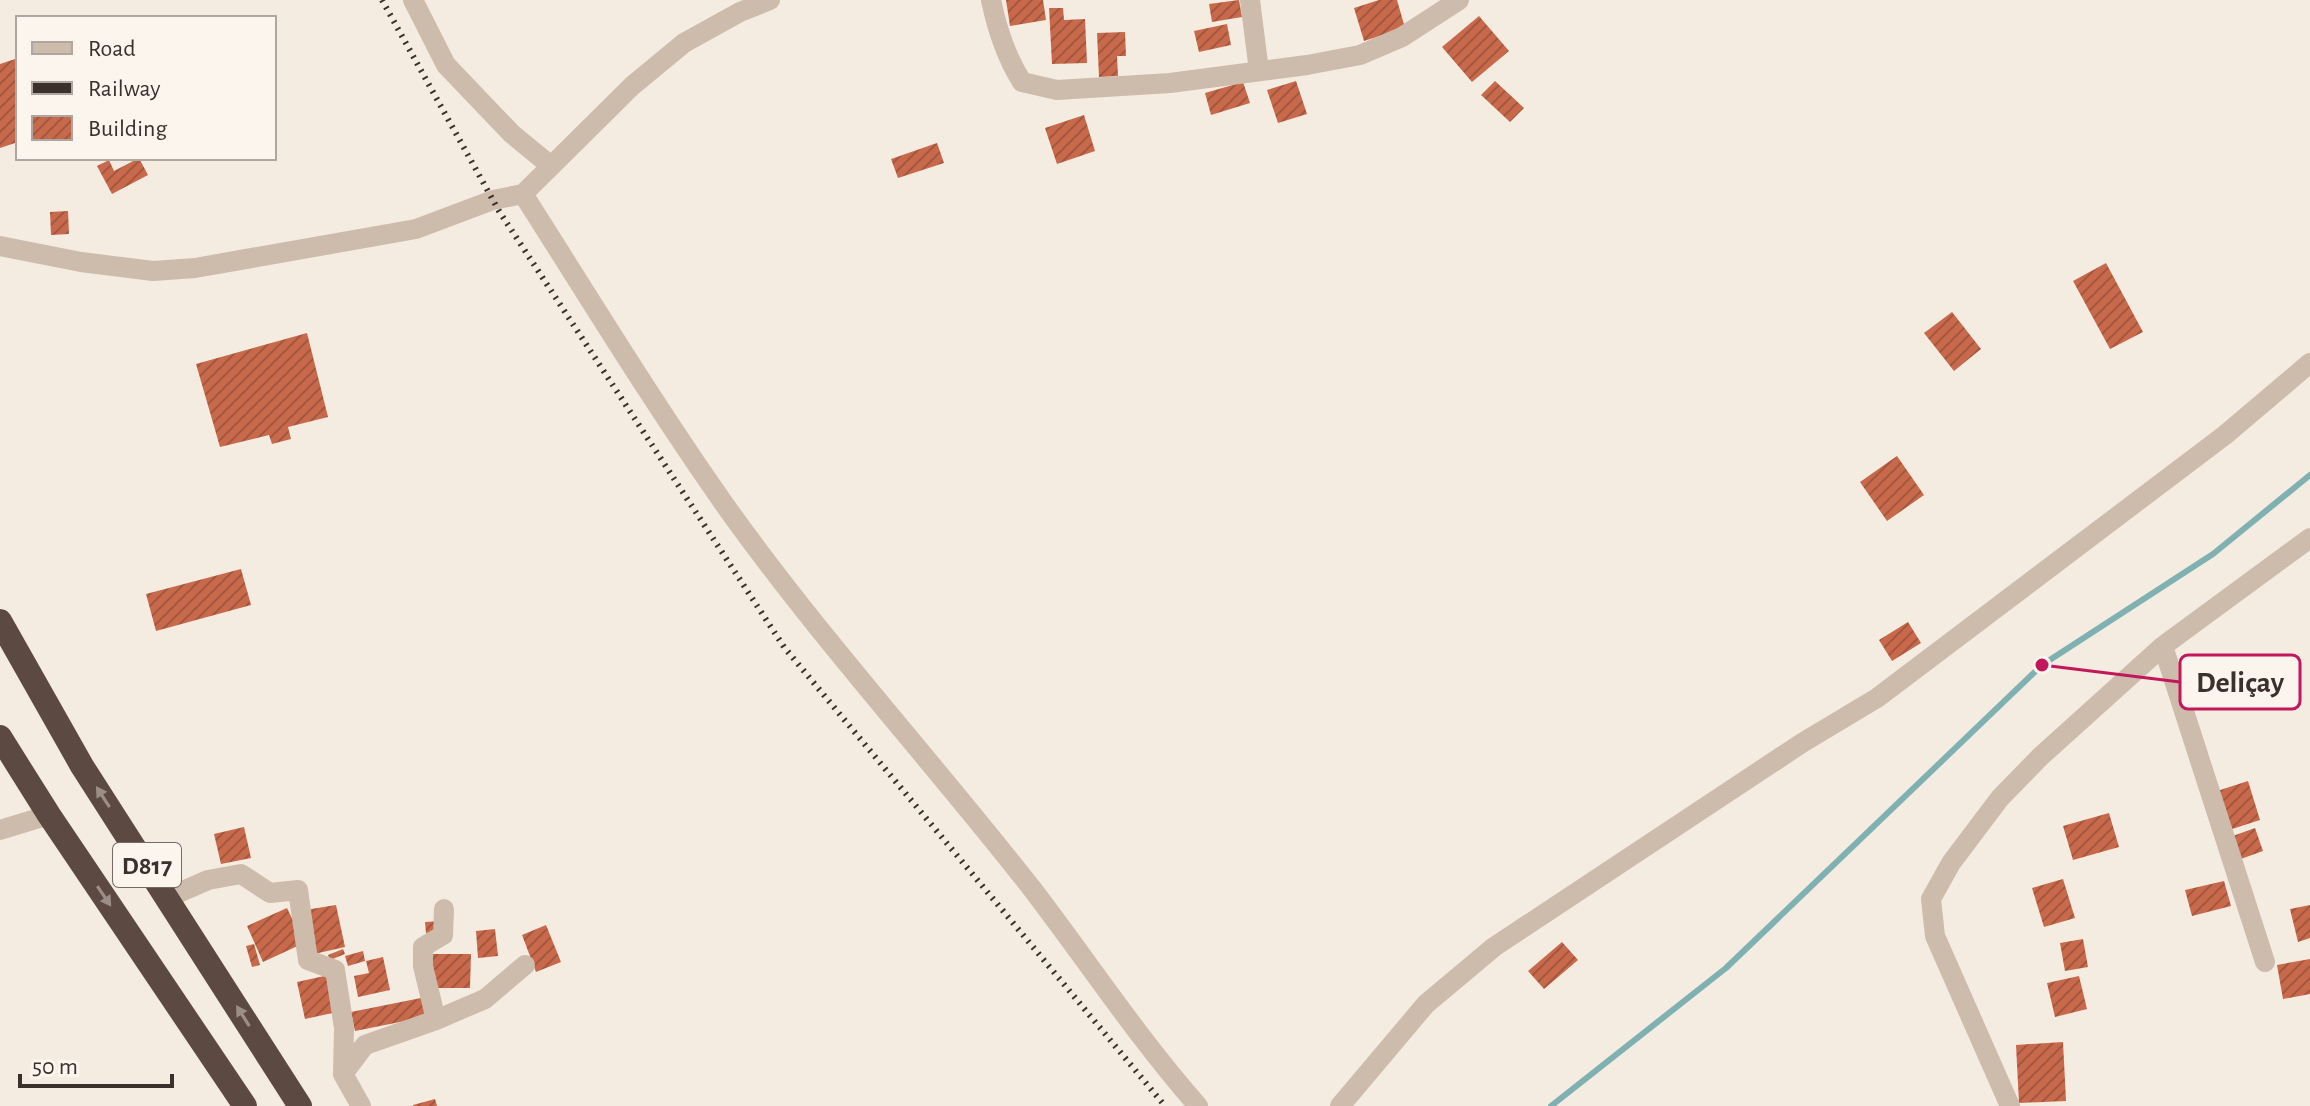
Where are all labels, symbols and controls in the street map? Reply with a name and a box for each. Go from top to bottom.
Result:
legend [16,16,276,160]
text: Road [88,37,136,61]
text: Railway [88,77,160,101]
text: Building [88,117,167,141]
callout: Deliçay [2180,655,2300,709]
text: Deliçay [2196,668,2285,698]
one-way arrow [96,787,111,808]
road number: D817 [113,843,181,887]
one-way arrow [96,885,111,907]
one-way arrow [237,1005,251,1027]
scale bar [20,1038,172,1088]
text: 50 m [32,1055,78,1079]

